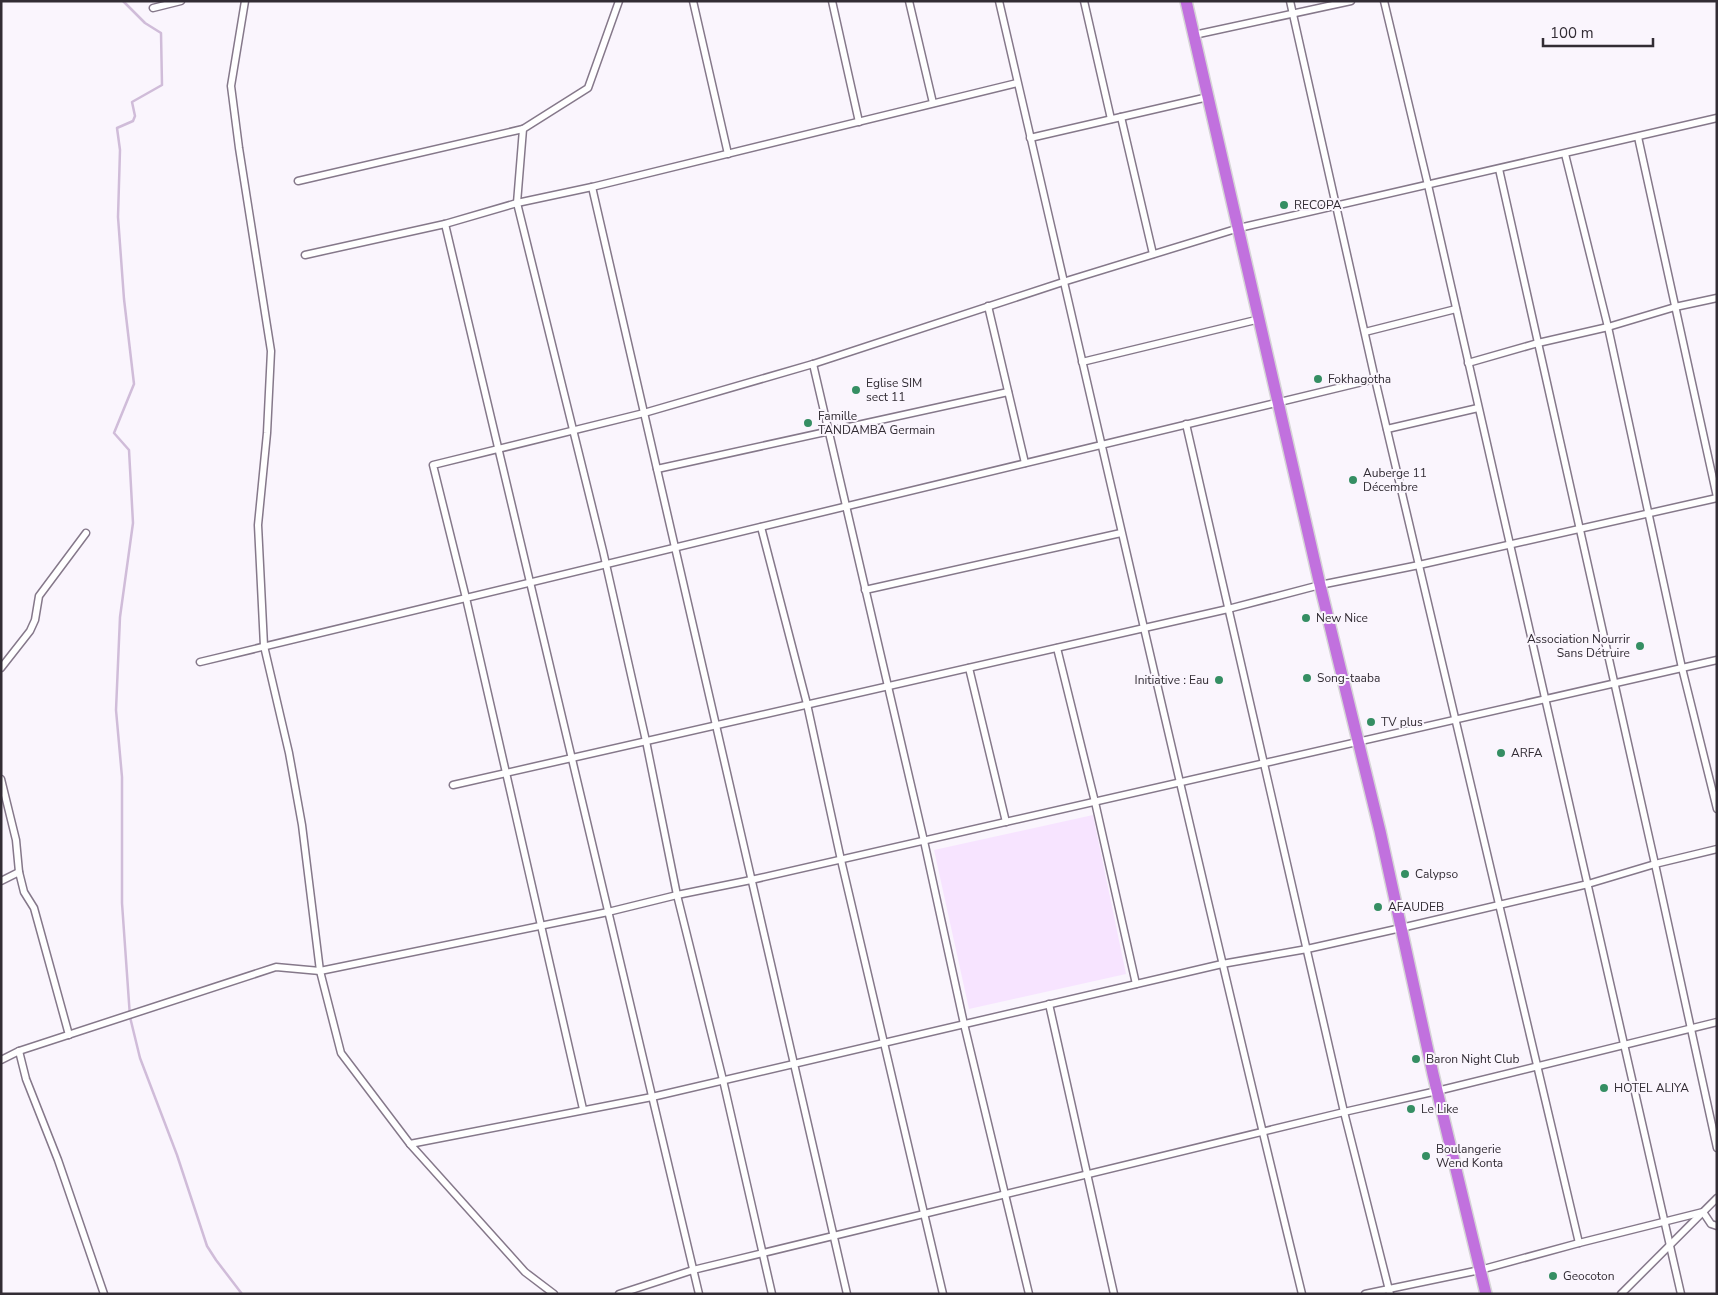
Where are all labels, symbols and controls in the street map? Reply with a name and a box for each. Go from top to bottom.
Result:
scale bar [1543,15,1653,47]
text: 100 m [1550,23,1594,43]
place label: RECOPA [1294,197,1342,213]
marker: RECOPA [1278,199,1290,211]
place label: Fokhagotha [1328,371,1391,387]
marker: Fokhagotha [1312,373,1324,385]
place label: Eglise SIM sect 11 [866,375,922,405]
marker: Eglise SIM sect 11 [850,384,862,396]
place label: Famille TANDAMBA Germain [818,408,935,438]
marker: Famille TANDAMBA Germain [802,417,814,429]
place label: Auberge 11 Décembre [1363,465,1427,495]
marker: Auberge 11 Décembre [1347,474,1359,486]
place label: New Nice [1316,610,1368,626]
marker: New Nice [1300,612,1312,624]
place label: Association Nourrir Sans Détruire [1527,631,1631,661]
marker: Association Nourrir Sans Détruire [1634,640,1646,652]
place label: Song-taaba [1317,670,1380,686]
place label: Initiative : Eau [1135,672,1209,688]
marker: Song-taaba [1301,672,1313,684]
marker: Initiative : Eau [1213,674,1225,686]
place label: TV plus [1381,714,1423,730]
marker: TV plus [1365,716,1377,728]
place label: ARFA [1511,745,1543,761]
marker: ARFA [1495,747,1507,759]
place label: Calypso [1415,866,1459,882]
marker: Calypso [1399,868,1411,880]
place label: AFAUDEB [1388,899,1444,915]
marker: AFAUDEB [1372,901,1384,913]
place label: Baron Night Club [1426,1051,1519,1067]
marker: Baron Night Club [1410,1053,1422,1065]
place label: HOTEL ALIYA [1614,1080,1689,1096]
marker: HOTEL ALIYA [1598,1082,1610,1094]
place label: Le Like [1421,1101,1458,1117]
marker: Le Like [1405,1103,1417,1115]
place label: Boulangerie Wend Konta [1436,1141,1503,1171]
marker: Boulangerie Wend Konta [1420,1150,1432,1162]
place label: Geocoton [1563,1268,1614,1284]
marker: Geocoton [1547,1270,1559,1282]

